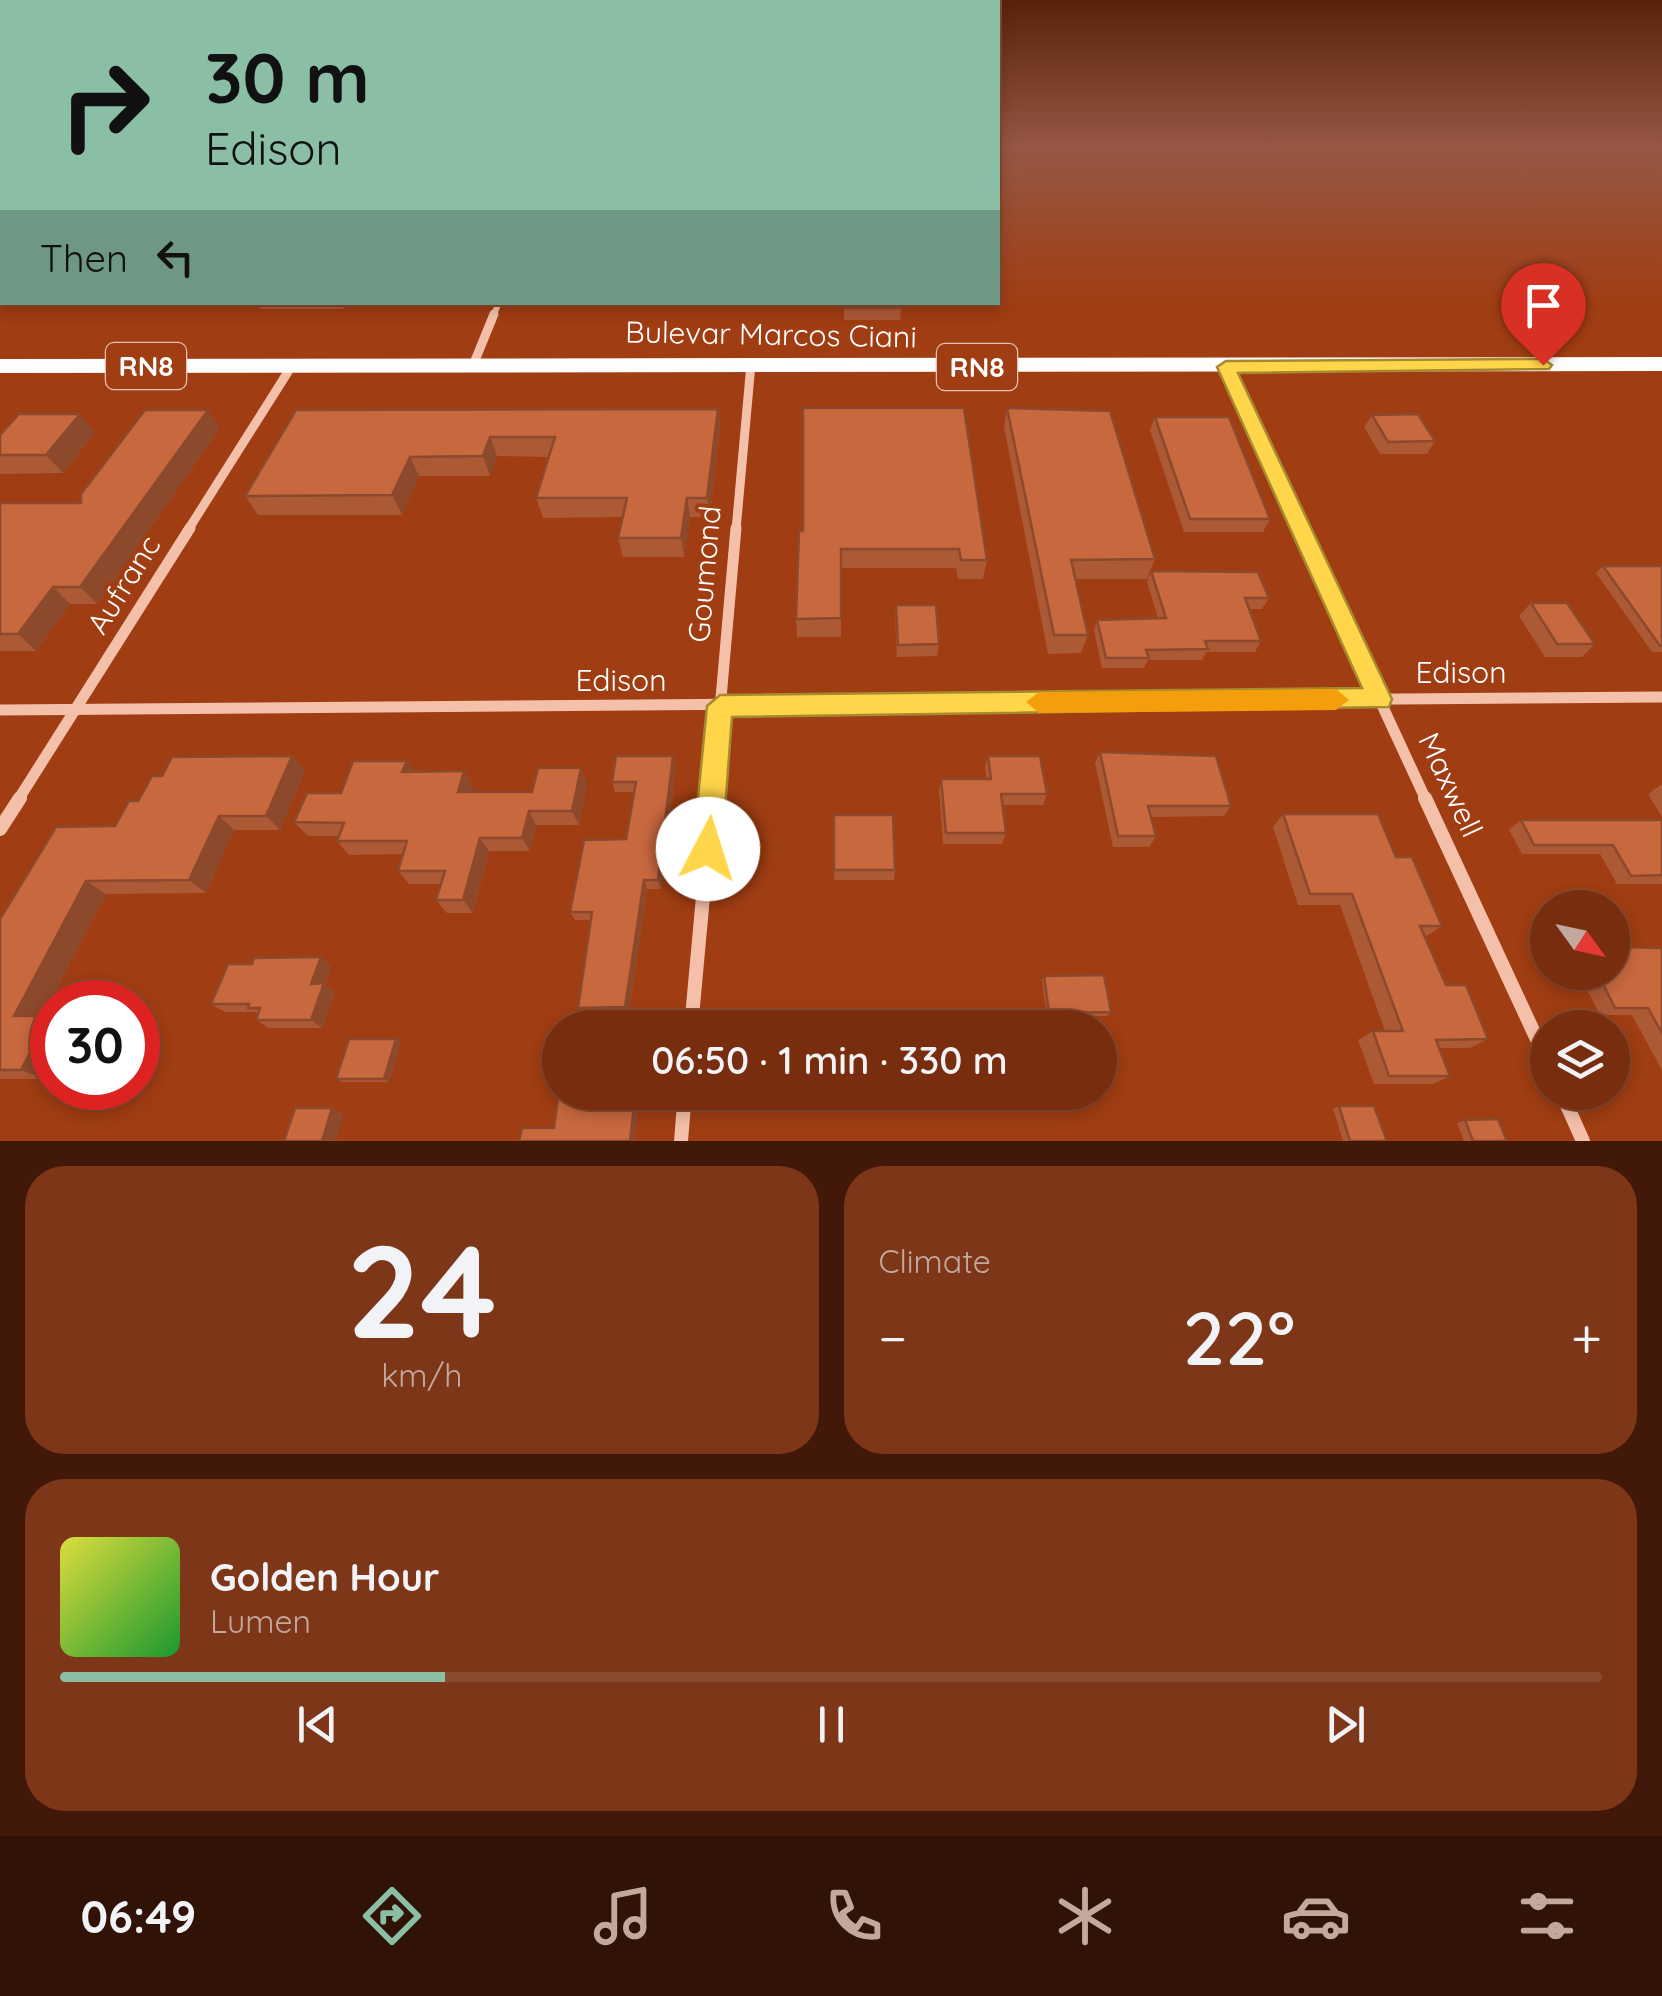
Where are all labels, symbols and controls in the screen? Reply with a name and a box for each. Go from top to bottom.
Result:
text: 30 m [205,33,370,121]
icon: right [40,40,170,170]
text: Edison [205,120,342,176]
icon: left [148,230,203,285]
text: Then [40,234,128,282]
pin [1501,263,1586,366]
icon: arrive [1516,278,1571,333]
street label: Bulevar Marcos Ciani [625,312,917,356]
road number: RN8 [106,343,186,389]
road number: RN8 [937,344,1017,390]
street label: Goumond [679,504,729,644]
street label: Aufranc [78,528,168,641]
street label: Edison [1415,653,1507,691]
street label: Edison [575,661,667,699]
street label: Maxwell [1410,726,1492,843]
position arrow [656,797,760,901]
north arrow [1530,890,1630,990]
map controls [1530,890,1630,1110]
speed limit sign: 30 [30,980,160,1110]
button: layers [1530,1010,1630,1110]
text: 06:50 · 1 min · 330 m [651,1036,1008,1084]
text: 24 [347,1208,497,1371]
text: Climate [879,1241,991,1281]
text: 22° [1183,1290,1295,1384]
text: − [879,1303,907,1372]
text: + [1571,1303,1602,1372]
text: km/h [381,1355,462,1395]
text: Golden Hour [210,1553,439,1601]
text: Lumen [210,1601,311,1641]
icon: previous [290,1697,345,1752]
icon: pause [804,1697,859,1752]
icon: next [1318,1697,1373,1752]
icon: directions [357,1881,427,1951]
icon: music [588,1881,658,1951]
icon: phone [819,1881,889,1951]
icon: climate [1050,1881,1120,1951]
icon: car [1281,1881,1351,1951]
icon: filters [1512,1881,1582,1951]
text: 06:49 [80,1888,196,1944]

